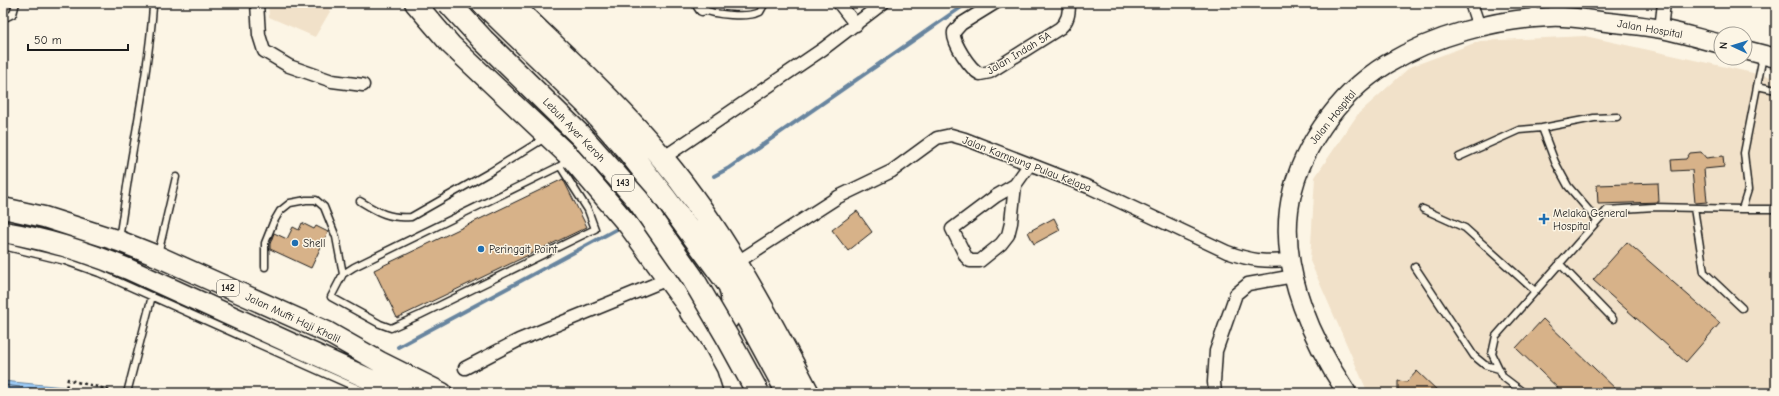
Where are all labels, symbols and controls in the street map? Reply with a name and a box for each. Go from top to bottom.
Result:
street label: Jalan Hospital [1616,17,1684,41]
scale bar [28,26,128,52]
north arrow [1713,26,1753,66]
street label: Jalan Indah 5A [985,28,1054,77]
text: 50 m [34,33,62,47]
text: N [1717,41,1730,49]
street label: Jalan Hospital [1307,87,1359,147]
street label: Lebuh Ayer Keroh [540,95,608,165]
street label: Jalan Kampung Pulau Kelapa [961,133,1093,195]
road number: 143 [612,175,634,191]
place label: Melaka General Hospital [1553,207,1627,233]
marker: Melaka General Hospital [1538,213,1550,225]
place label: Shell [303,237,325,250]
marker: Shell [290,238,300,248]
place label: Peringgit Point [489,243,558,256]
marker: Peringgit Point [476,244,486,254]
road number: 142 [217,280,239,296]
street label: Jalan Mufti Haji Khalil [243,290,343,346]

